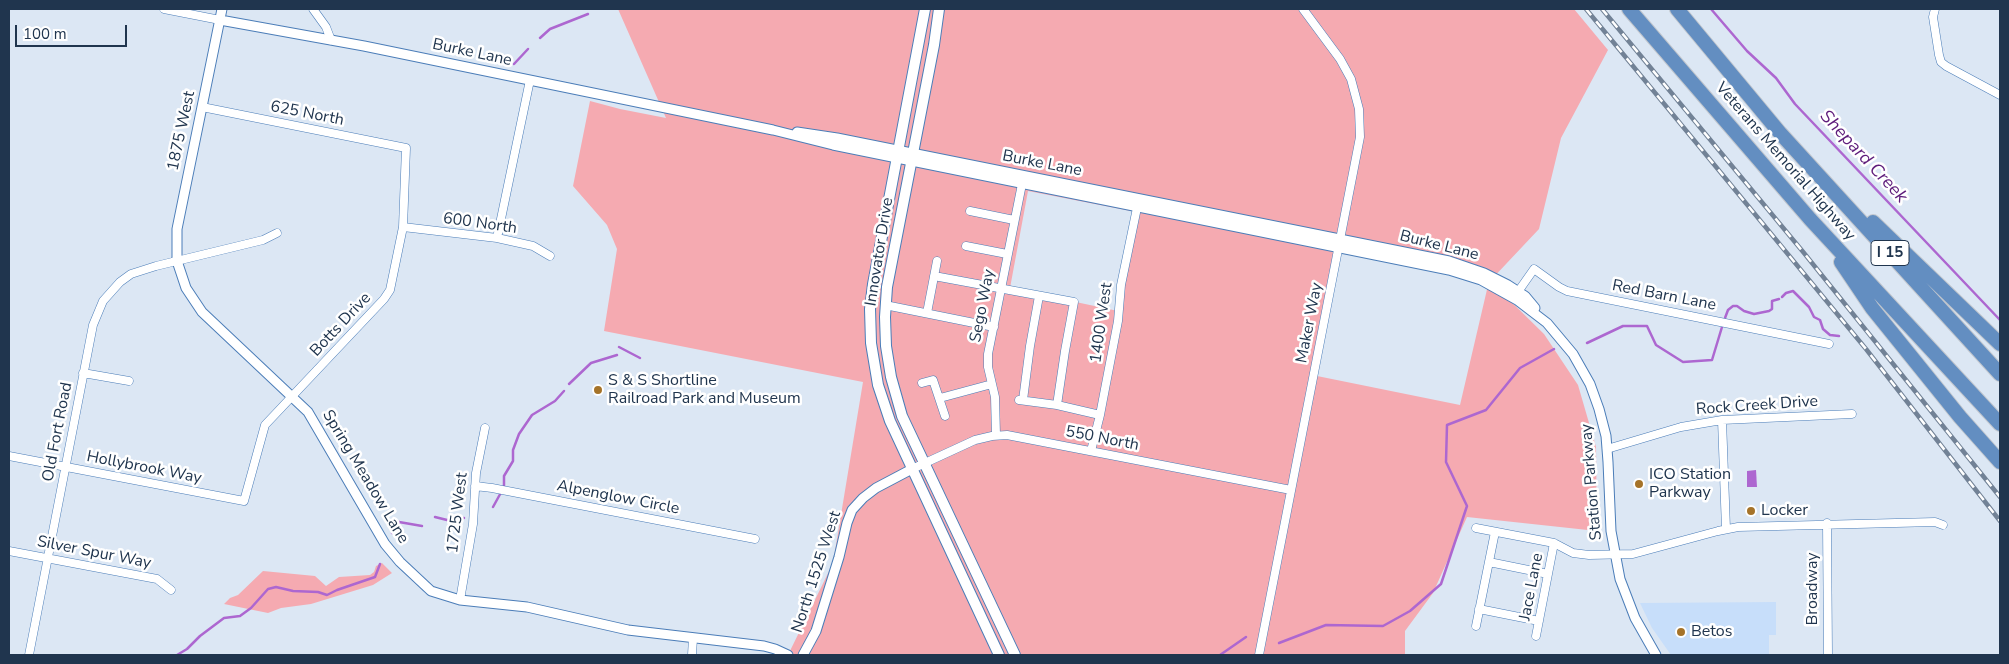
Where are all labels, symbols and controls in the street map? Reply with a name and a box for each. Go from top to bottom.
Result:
scale bar [18,15,130,47]
text: 100 m [23,24,67,44]
street label: Burke Lane [431,35,513,71]
street label: Veterans Memorial Highway [1711,79,1859,245]
street label: 1875 West [164,89,200,173]
street label: 625 North [269,97,345,131]
water label: Shepard Creek [1815,106,1911,208]
street label: Burke Lane [1001,147,1083,181]
street label: Innovator Drive [862,196,898,308]
street label: 600 North [442,209,518,239]
street label: Burke Lane [1398,227,1480,265]
road number: I 15 [1871,240,1909,266]
street label: Sego Way [967,268,999,344]
street label: Red Barn Lane [1610,277,1718,315]
street label: Maker Way [1293,281,1327,365]
street label: 1400 West [1087,282,1117,364]
street label: Botts Drive [307,289,375,361]
place label: S & S Shortline Railroad Park and Museum [608,371,801,409]
street label: Old Fort Road [39,381,77,483]
marker: S & S Shortline Railroad Park and Museum [592,384,604,396]
street label: Rock Creek Drive [1695,392,1819,420]
street label: Spring Meadow Lane [318,407,412,547]
street label: 550 North [1064,422,1140,456]
street label: Station Parkway [1577,423,1607,541]
street label: Hollybrook Way [85,447,203,489]
place label: ICO Station Parkway [1649,465,1731,503]
street label: 1725 West [444,472,472,554]
street label: Alpenglow Circle [555,477,681,519]
marker: ICO Station Parkway [1633,478,1645,490]
place label: Locker [1761,501,1808,521]
marker: Locker [1745,505,1757,517]
street label: North 1525 West [788,509,846,635]
street label: Silver Spur Way [35,533,153,573]
street label: Jace Lane [1516,552,1548,622]
street label: Broadway [1803,552,1823,626]
place label: Betos [1691,622,1732,642]
marker: Betos [1675,626,1687,638]

